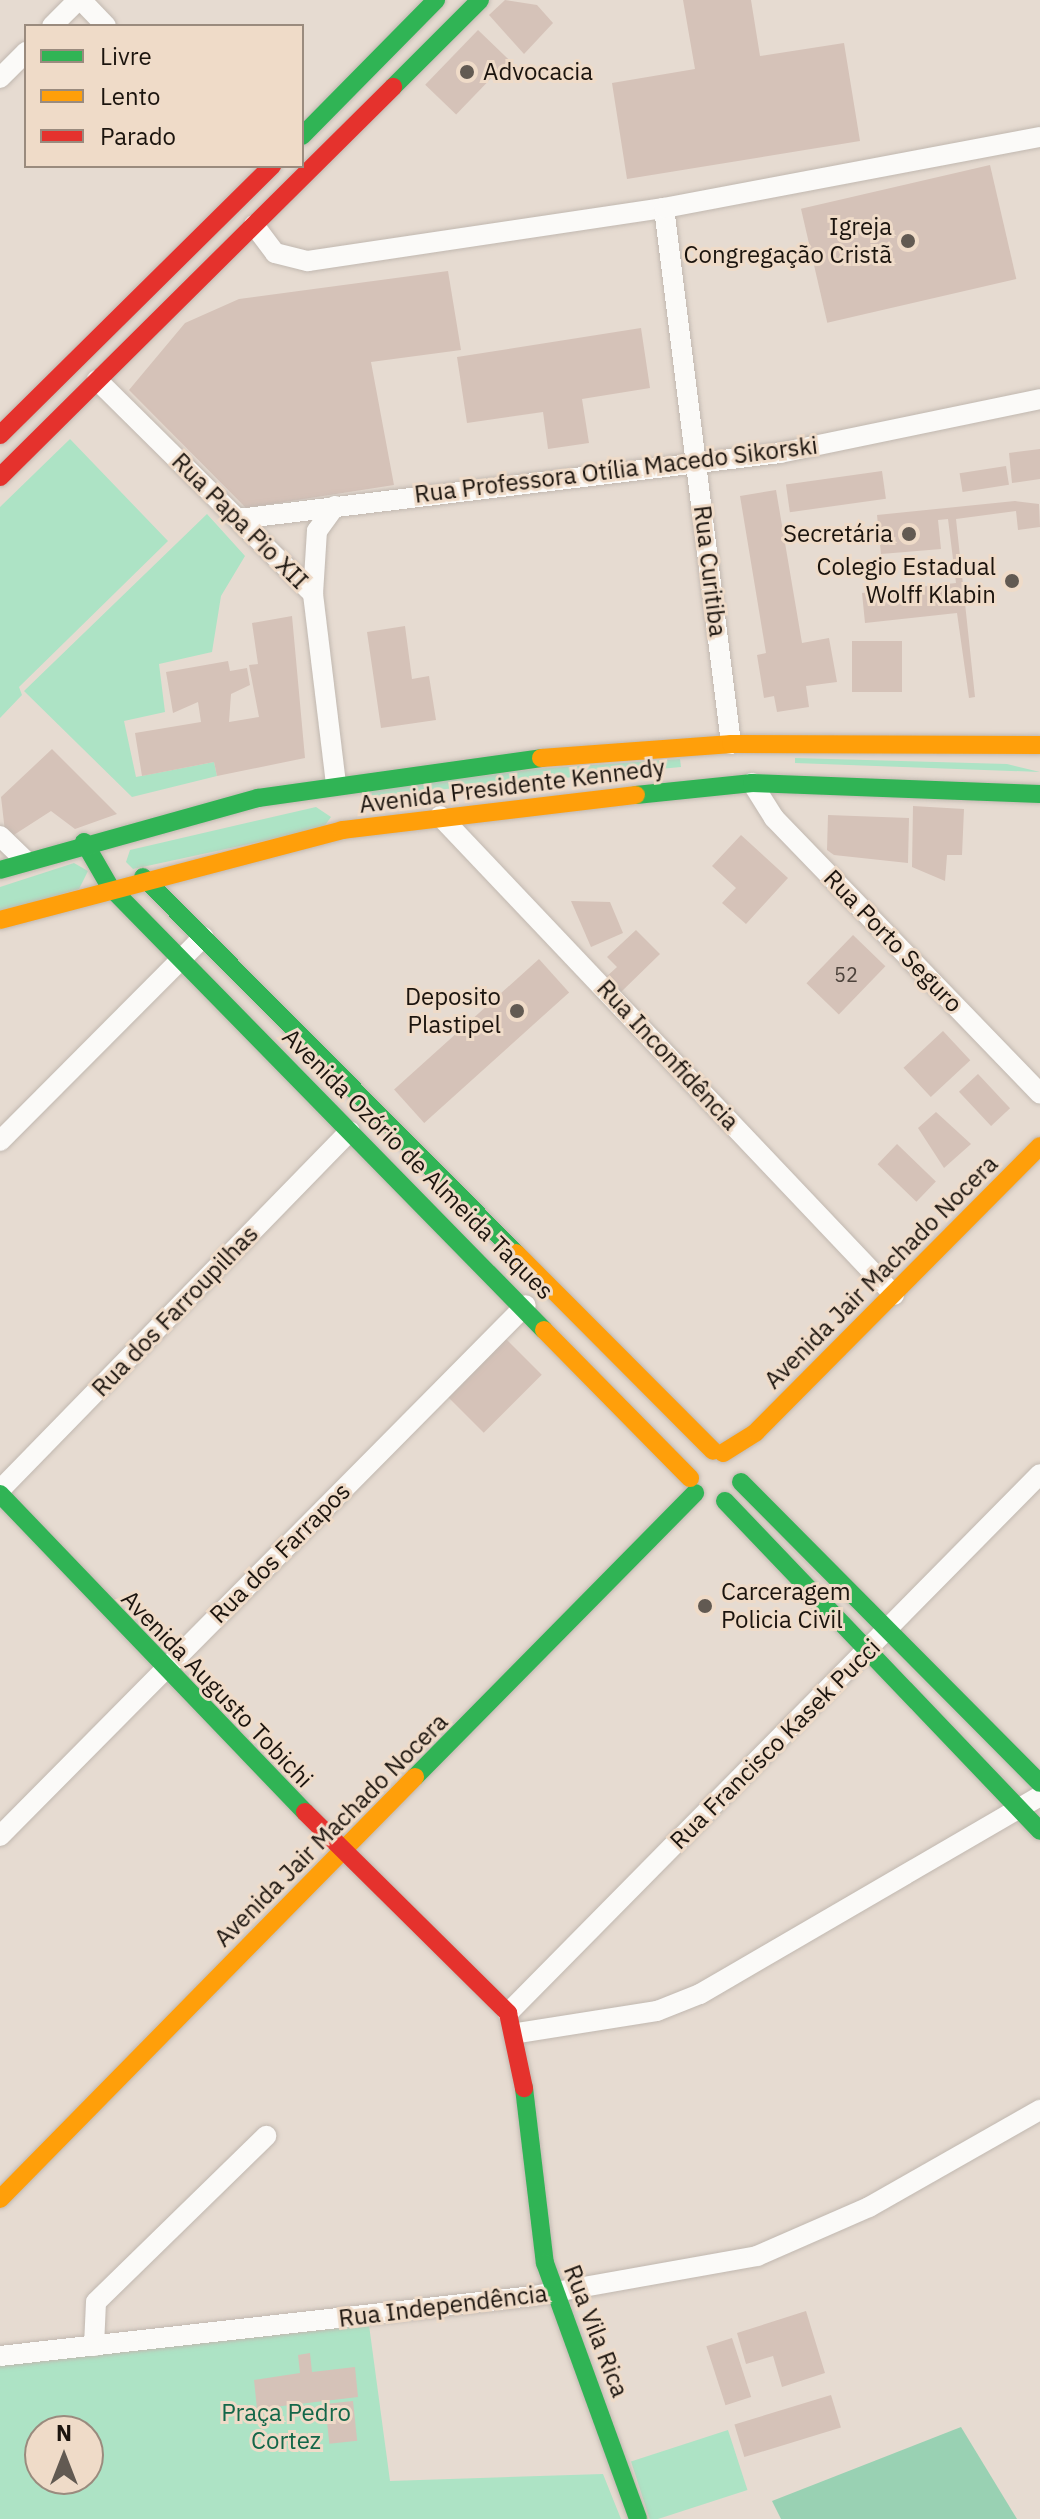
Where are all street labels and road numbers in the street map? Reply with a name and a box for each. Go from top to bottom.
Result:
street label: Rua Professora Otília Macedo Sikorski [413,431,819,509]
street label: Rua Papa Pio XII [166,447,314,595]
street label: Rua Curitiba [688,504,732,638]
street label: Avenida Presidente Kennedy [358,753,666,819]
street label: Rua Porto Seguro [818,864,968,1018]
street label: Rua Inconfidência [591,974,745,1136]
street label: Avenida Ozório de Almeida Taques [276,1022,560,1306]
street label: Avenida Jair Machado Nocera [758,1149,1004,1395]
street label: Rua dos Farroupilhas [86,1219,264,1403]
street label: Rua dos Farrapos [204,1477,356,1629]
street label: Avenida Augusto Tobichi [115,1584,319,1794]
street label: Rua Francisco Kasek Pucci [664,1633,886,1855]
street label: Avenida Jair Machado Nocera [208,1707,454,1953]
street label: Rua Vila Rica [558,2261,634,2401]
street label: Rua Independência [337,2279,549,2333]

